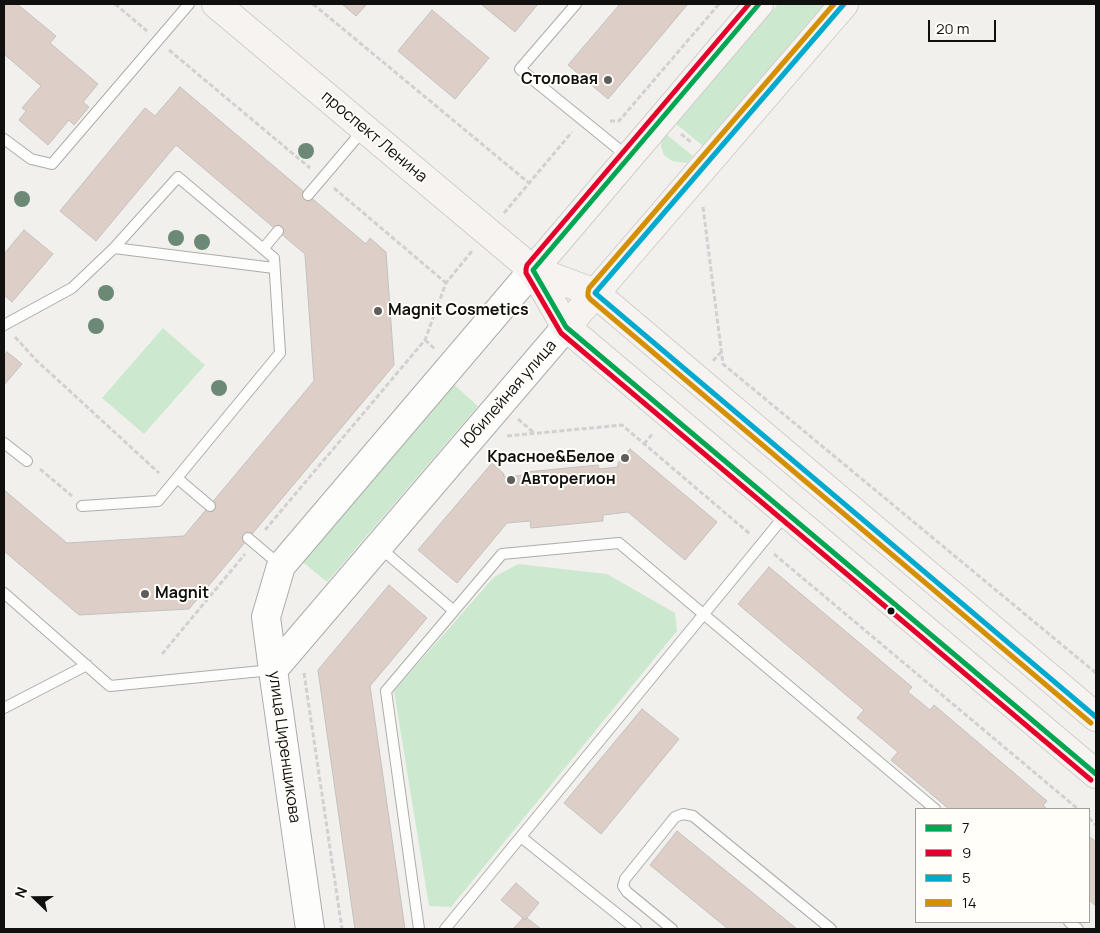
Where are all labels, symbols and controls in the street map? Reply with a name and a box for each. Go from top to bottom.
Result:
scale bar [930,10,998,42]
text: 20 m [936,18,969,39]
place label: Столовая [521,70,598,90]
marker: Столовая [602,74,614,86]
street label: проспект Ленина [317,87,431,187]
place label: Magnit Cosmetics [388,301,529,321]
marker: Magnit Cosmetics [372,305,384,317]
street label: Юбилейная улица [457,336,561,452]
place label: Красное&Белое [487,448,615,468]
marker: Красное&Белое [619,452,631,464]
place label: Авторегион [521,470,616,490]
marker: Авторегион [505,474,517,486]
place label: Magnit [155,584,209,604]
marker: Magnit [139,588,151,600]
unlabelled marker [886,606,896,616]
street label: улица Циренщикова [264,670,304,824]
legend [915,808,1090,923]
text: 7 [962,817,970,838]
text: 9 [962,842,971,863]
text: 5 [962,867,971,888]
north arrow [10,873,60,923]
text: N [10,884,31,900]
text: 14 [962,892,977,913]

